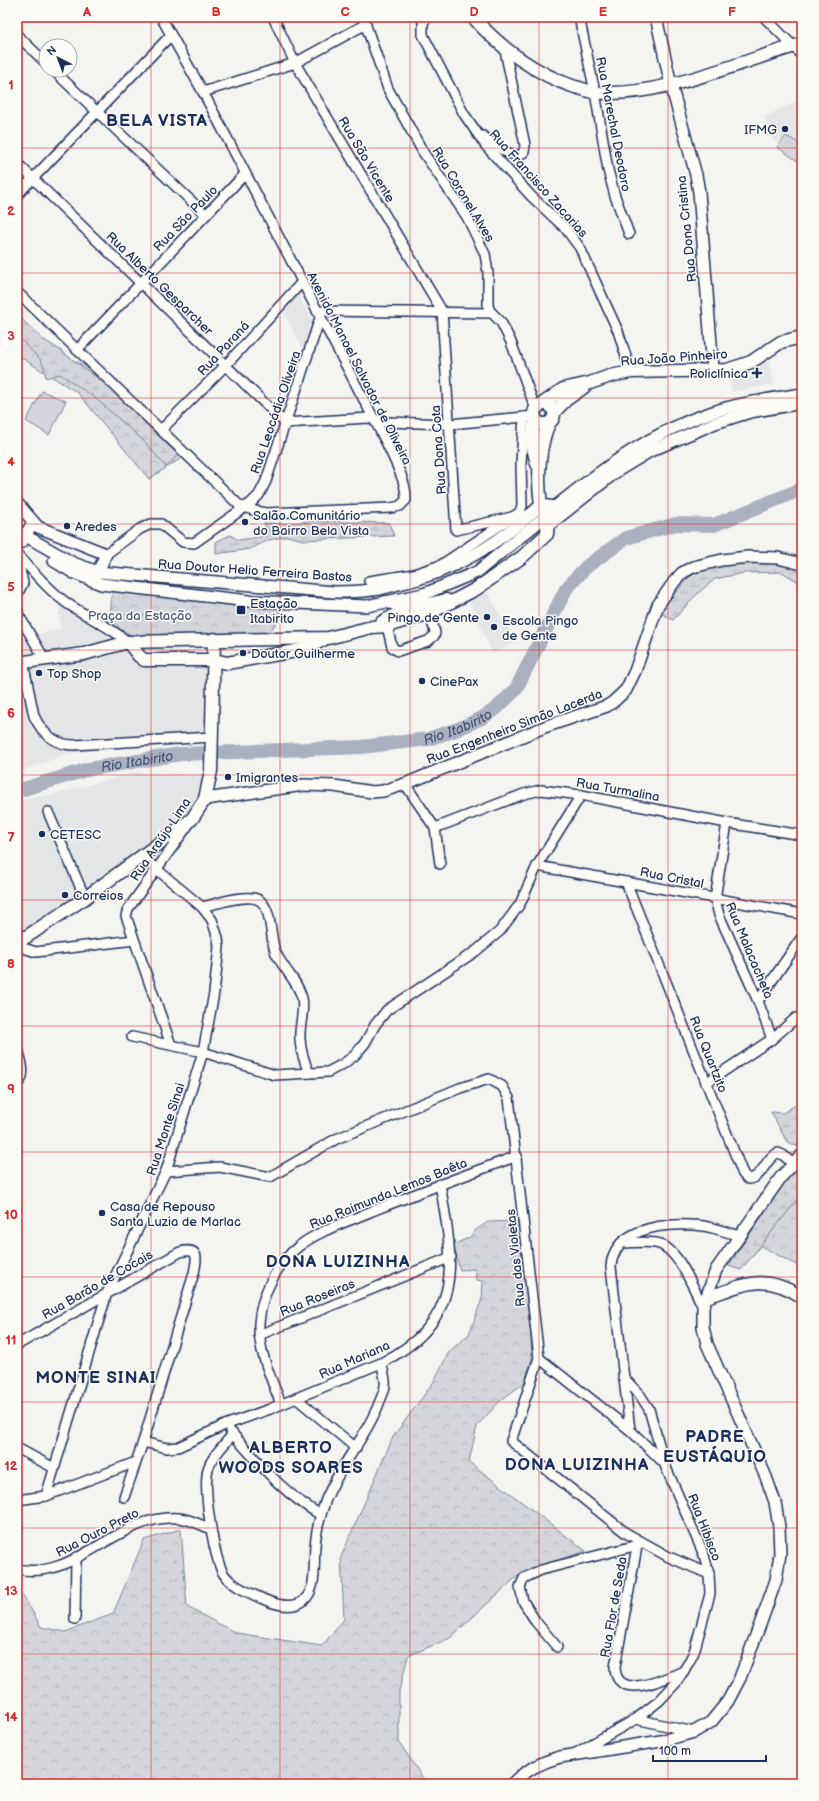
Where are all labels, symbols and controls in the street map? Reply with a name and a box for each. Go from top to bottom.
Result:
text: A [82,4,91,20]
text: B [211,4,221,20]
text: C [340,4,350,20]
text: D [469,4,479,20]
text: E [599,4,608,20]
text: F [728,4,736,20]
north arrow [38,38,78,78]
text: N [44,43,59,59]
street label: Rua Marechal Deodoro [592,55,634,193]
text: 1 [8,77,14,93]
district label: BELA VISTA [106,111,208,131]
street label: Rua São Vicente [334,114,398,206]
place label: IFMG [744,122,777,138]
marker: IFMG [780,124,790,134]
street label: Rua Francisco Zacarias [486,126,591,241]
street label: Rua Coronel Alves [428,144,498,246]
street label: Rua Dona Cristina [673,175,701,283]
street label: Rua São Paulo [150,182,221,255]
text: 2 [7,203,15,219]
street label: Rua Alberto Gesparcher [103,229,216,339]
street label: Avenida Manoel Salvador de Oliveira [303,269,415,468]
street label: Rua Paraná [194,318,253,379]
text: 3 [7,328,15,344]
street label: Rua João Pinheiro [620,346,728,370]
street label: Rua Leocádia Oliveira [247,349,305,476]
place label: Policlínica [689,366,748,382]
marker: Policlínica [751,367,763,379]
street label: Rua Dona Cota [428,405,450,495]
text: 4 [7,454,15,470]
place label: Salão Comunitário do Bairro Bela Vista [253,508,369,539]
marker: Salão Comunitário do Bairro Bela Vista [240,517,250,527]
place label: Aredes [75,519,117,535]
marker: Aredes [62,521,72,531]
street label: Rua Doutor Helio Ferreira Bastos [157,556,353,586]
text: 5 [7,579,15,595]
place label: Estação Itabirito [250,596,298,627]
marker: Estação Itabirito [235,604,247,616]
park label: Praça da Estação [88,608,192,624]
place label: Pingo de Gente [387,610,479,626]
marker: Pingo de Gente [482,612,492,622]
place label: Escola Pingo de Gente [502,613,578,644]
marker: Escola Pingo de Gente [489,622,499,632]
place label: Doutor Guilherme [251,646,355,662]
marker: Doutor Guilherme [238,648,248,658]
place label: Top Shop [47,666,102,682]
marker: Top Shop [34,668,44,678]
place label: CinePax [430,674,478,690]
marker: CinePax [417,676,427,686]
street label: Rua Engenheiro Simão Lacerda [424,686,605,768]
text: 6 [7,705,15,721]
water label: Rio Itabirito [421,706,496,749]
water label: Rio Itabirito [100,747,175,776]
place label: Imigrantes [236,770,299,786]
marker: Imigrantes [223,772,233,782]
street label: Rua Turmalina [575,775,661,805]
street label: Rua Araújo Lima [127,795,195,884]
place label: CETESC [50,827,101,843]
marker: CETESC [37,829,47,839]
text: 7 [7,830,15,846]
street label: Rua Cristal [639,864,705,892]
place label: Correios [73,888,124,904]
marker: Correios [60,890,70,900]
street label: Rua Malacacheta [722,900,777,1001]
text: 8 [7,956,15,972]
street label: Rua Quartzito [685,1014,731,1095]
text: 9 [7,1081,15,1097]
street label: Rua Monte Sinai [143,1081,188,1178]
street label: Rua Raimunda Lemos Baêta [307,1155,469,1233]
place label: Casa de Repouso Santa Luzia de Marlac [110,1199,241,1230]
text: 10 [4,1207,18,1223]
marker: Casa de Repouso Santa Luzia de Marlac [97,1208,107,1218]
street label: Rua das Violetas [503,1208,529,1308]
street label: Rua Barão de Cocais [39,1246,156,1323]
district label: DONA LUIZINHA [266,1252,410,1272]
street label: Rua Roseiras [278,1275,358,1320]
text: 11 [6,1332,16,1348]
street label: Rua Mariana [317,1337,392,1383]
district label: MONTE SINAI [35,1368,157,1388]
district label: PADRE EUSTÁQUIO [663,1427,767,1467]
district label: ALBERTO WOODS SOARES [218,1438,364,1478]
district label: DONA LUIZINHA [505,1455,649,1475]
text: 12 [4,1458,18,1474]
street label: Rua Hibisco [684,1491,724,1563]
street label: Rua Ouro Preto [53,1505,142,1561]
street label: Rua Flor de Seda [597,1555,631,1659]
text: 13 [4,1583,18,1599]
text: 14 [4,1709,18,1725]
scale bar [653,1737,766,1763]
text: 100 m [659,1744,691,1759]

